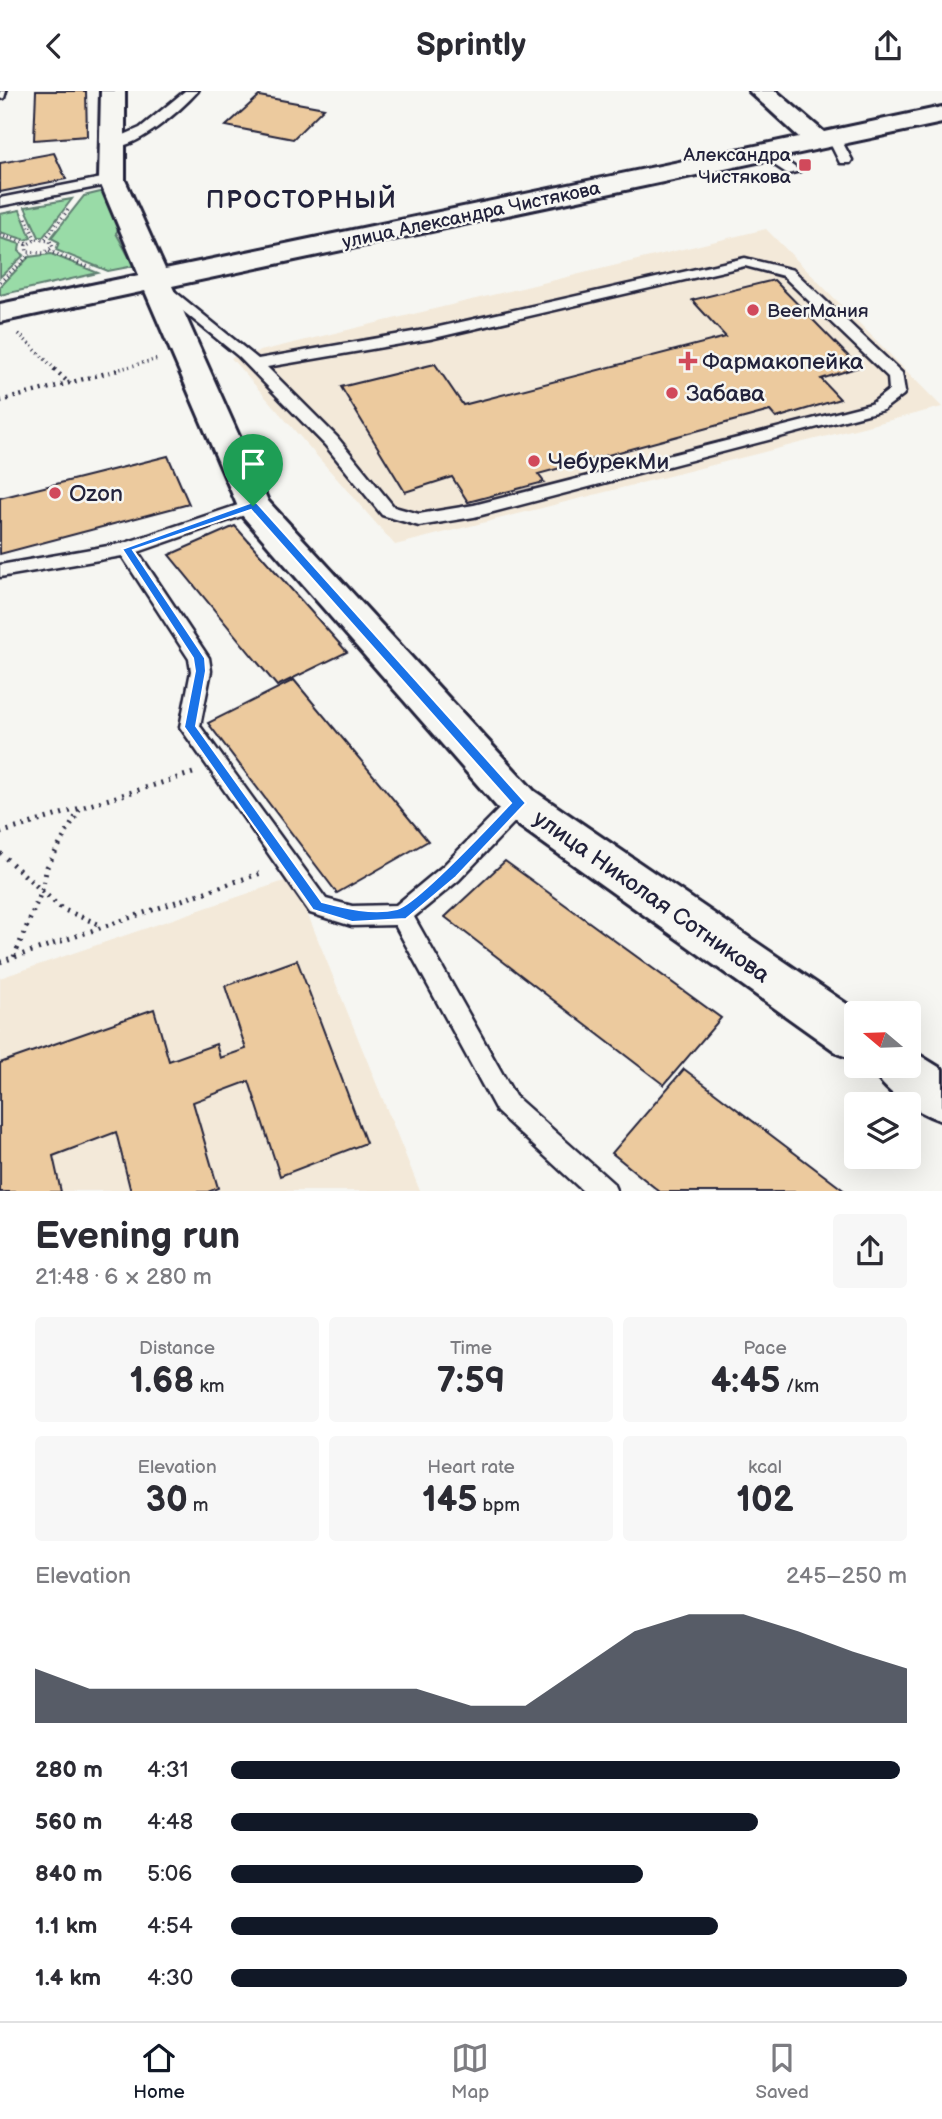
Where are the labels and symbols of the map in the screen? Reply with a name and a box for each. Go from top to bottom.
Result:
place label: Александра Чистякова [683,144,791,189]
marker: Александра Чистякова [797,157,813,173]
street label: улица Александра Чистякова [340,177,602,254]
district label: ПРОСТОРНЫЙ [206,184,398,215]
place label: BeerМания [767,300,868,323]
marker: BeerМания [745,302,761,318]
place label: Фармакопейка [702,348,864,376]
marker: Фармакопейка [680,353,696,369]
place label: Забава [686,380,765,408]
marker: Забава [664,385,680,401]
pin [223,434,283,506]
place label: ЧебурекМи [548,448,669,476]
marker: ЧебурекМи [526,453,542,469]
place label: Ozon [69,480,123,508]
marker: Ozon [47,485,63,501]
street label: улица Николая Сотникова [528,804,775,989]
north arrow [844,1001,920,1078]

